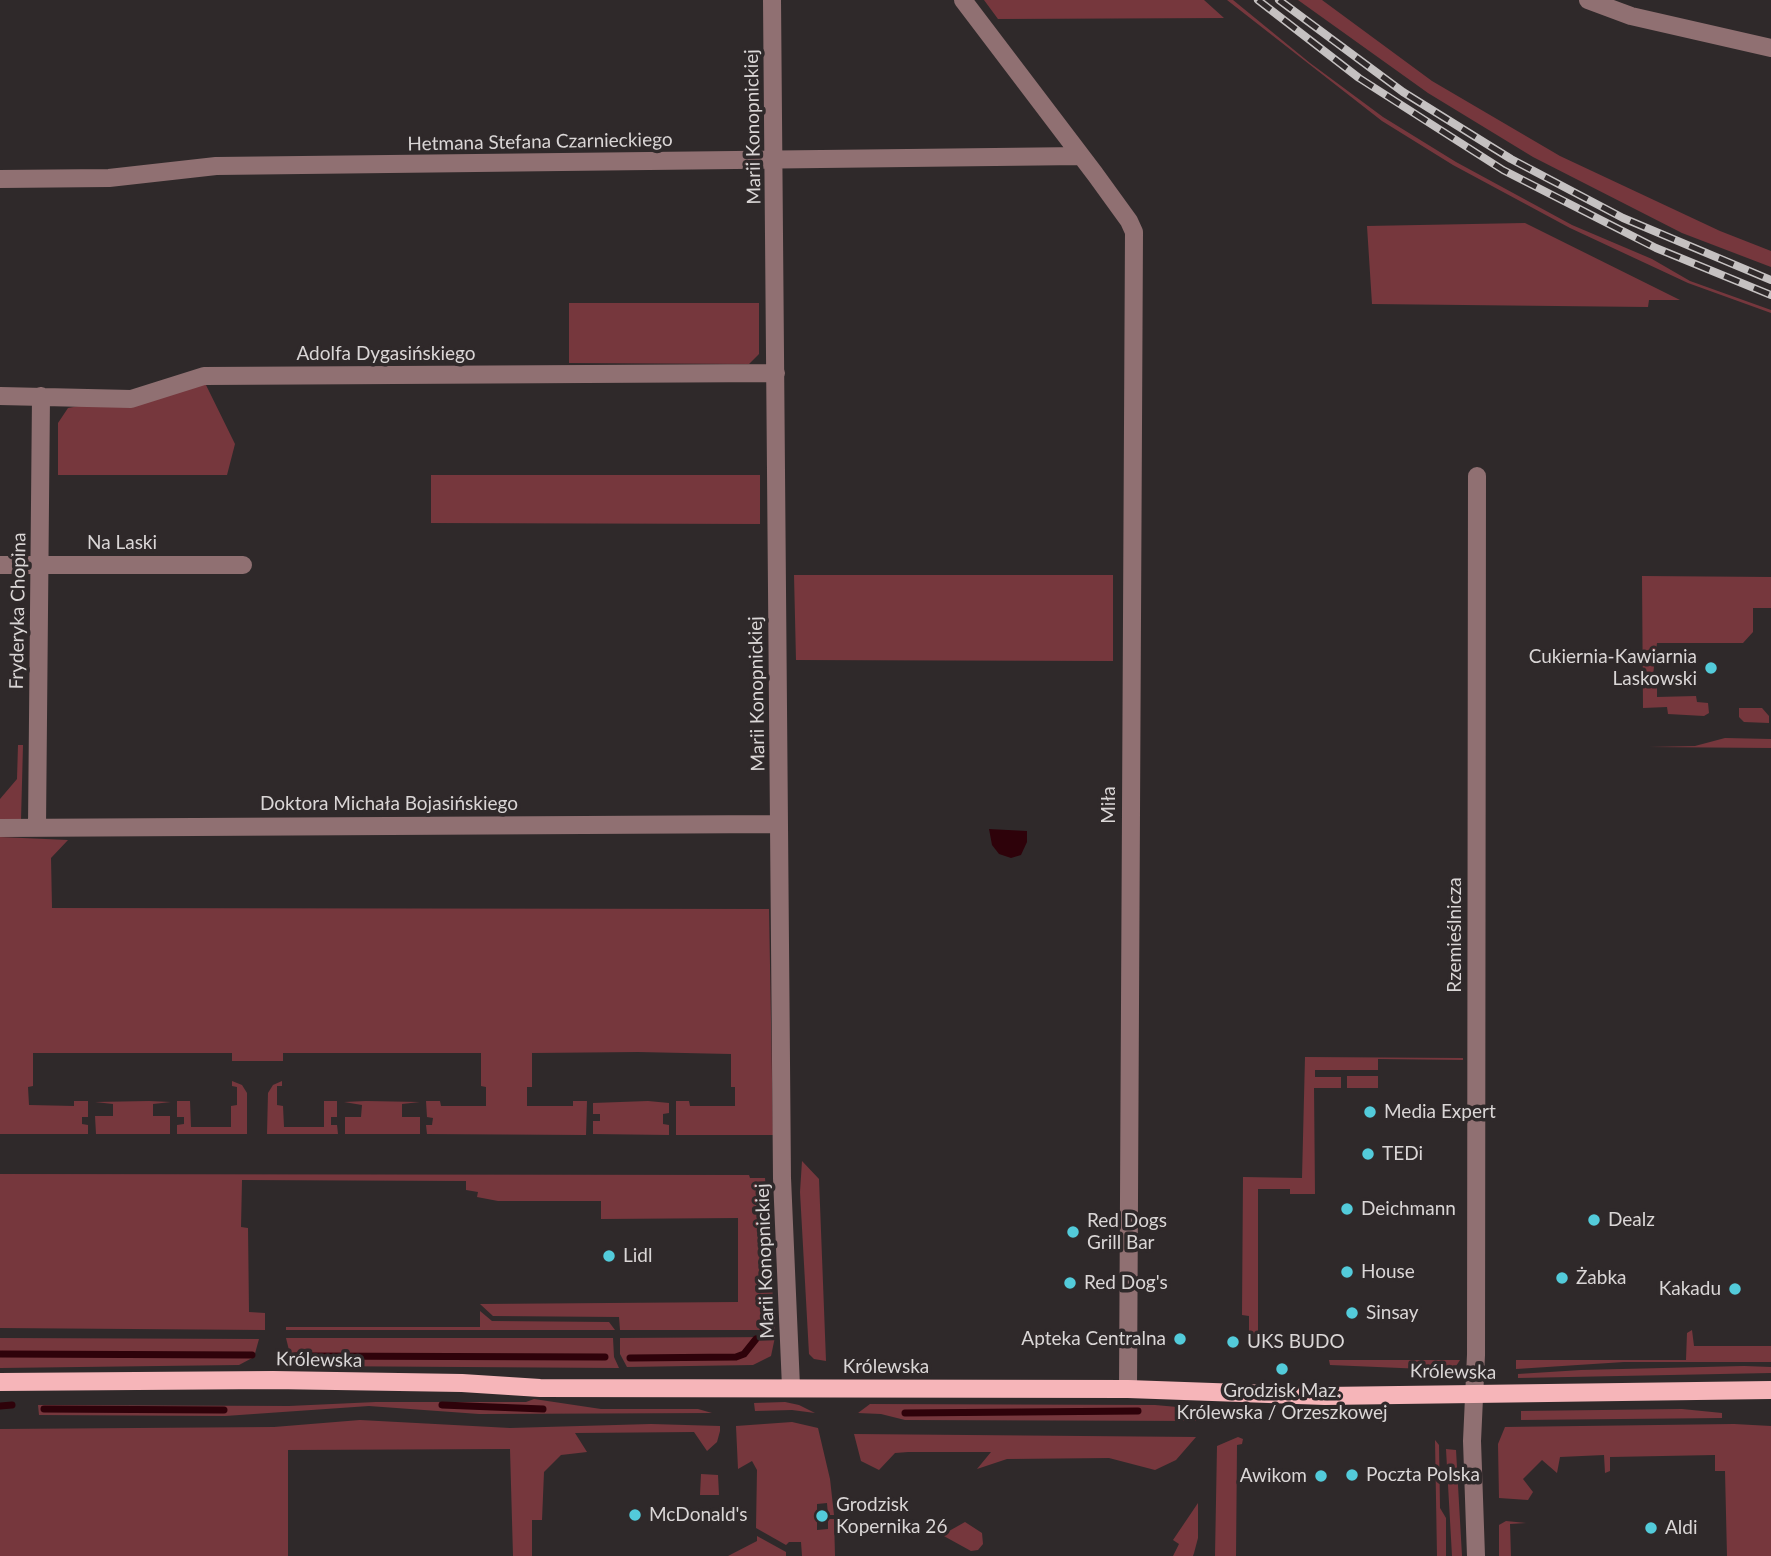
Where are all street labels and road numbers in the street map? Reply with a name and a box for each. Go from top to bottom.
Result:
street label: Marii Konopnickiej [740,49,766,205]
street label: Hetmana Stefana Czarnieckiego [407,128,673,156]
street label: Adolfa Dygasińskiego [296,343,476,365]
street label: Fryderyka Chopina [5,532,31,690]
street label: Na Laski [87,532,157,554]
street label: Marii Konopnickiej [744,616,770,772]
street label: Miła [1098,786,1120,824]
street label: Doktora Michała Bojasińskiego [260,793,518,815]
street label: Rzemieślnicza [1444,877,1466,993]
street label: Marii Konopnickiej [751,1183,779,1339]
street label: Królewska [276,1348,362,1372]
street label: Królewska [843,1356,929,1378]
street label: Królewska [1410,1360,1496,1384]

